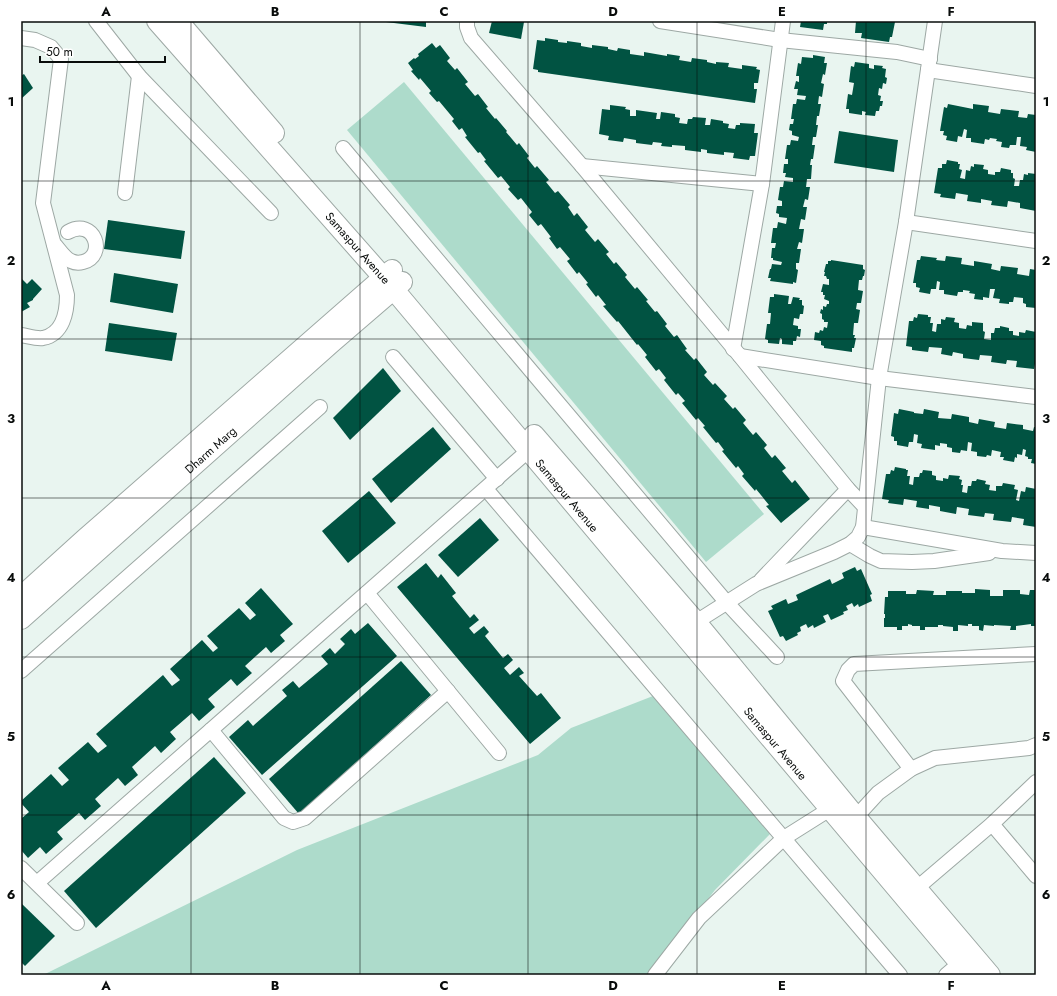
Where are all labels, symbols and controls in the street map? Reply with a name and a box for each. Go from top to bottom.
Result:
text: A [100,2,111,21]
text: B [271,2,280,21]
text: C [439,2,449,21]
text: D [608,2,618,21]
text: E [778,2,786,21]
text: F [947,2,955,21]
scale bar [40,38,165,64]
text: 50 m [46,43,73,61]
text: 1 [8,92,14,111]
text: 1 [1043,92,1049,111]
street label: Samaspur Avenue [321,208,394,288]
text: 2 [7,251,15,270]
text: 2 [1042,251,1050,270]
text: 3 [7,409,15,428]
text: 3 [1042,409,1050,428]
street label: Dharm Marg [181,422,240,478]
street label: Samaspur Avenue [531,455,603,536]
text: 4 [6,568,16,587]
text: 4 [1041,568,1051,587]
street label: Samaspur Avenue [739,703,811,784]
text: 5 [7,727,15,746]
text: 5 [1042,727,1050,746]
text: 6 [7,885,16,904]
text: 6 [1042,885,1051,904]
text: A [100,976,111,995]
text: B [271,976,280,995]
text: C [439,976,449,995]
text: D [608,976,618,995]
text: E [778,976,786,995]
text: F [947,976,955,995]

